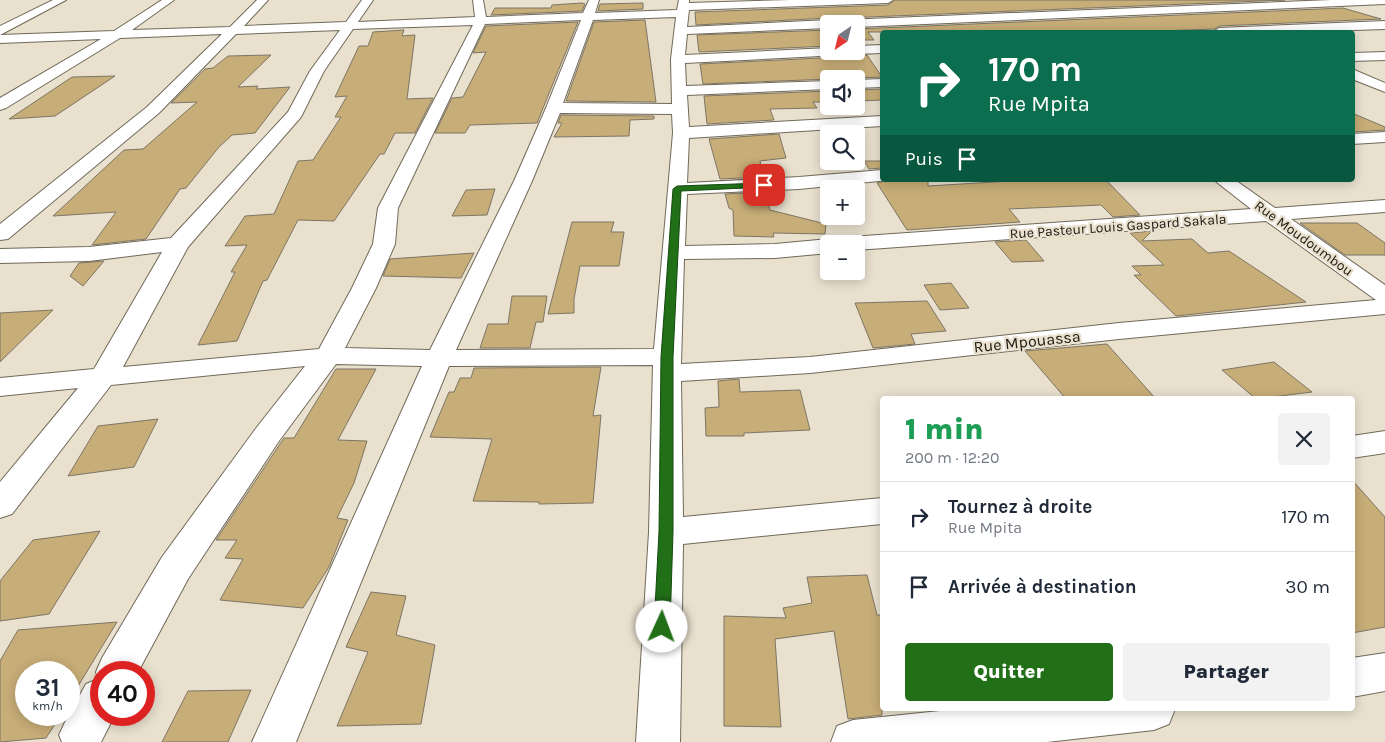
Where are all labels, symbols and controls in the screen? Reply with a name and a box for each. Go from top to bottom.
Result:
north arrow [820,15,865,60]
map controls [820,15,865,280]
text: 170 m [988,49,1082,90]
icon: right [905,50,970,115]
button: sound [820,70,865,115]
text: Rue Mpita [988,91,1090,117]
button: search [820,125,865,170]
icon: arrive [953,145,981,173]
text: Puis [905,148,943,170]
pin [743,164,785,206]
icon: arrive [750,171,778,199]
button: + [820,180,865,225]
street label: Rue Moudoumbou [1251,197,1356,280]
street label: Rue Pasteur Louis Gaspard Sakala [1009,210,1227,243]
button: − [820,235,865,280]
street label: Rue Mpouassa [973,326,1081,357]
text: 1 min [905,411,984,447]
button: close [1278,413,1330,465]
text: 200 m · 12:20 [905,448,1000,467]
text: Tournez à droite [948,496,1092,518]
icon: right [905,503,933,531]
text: 170 m [1281,506,1330,528]
text: Rue Mpita [948,518,1022,537]
icon: arrive [905,573,933,601]
text: Arrivée à destination [948,576,1137,598]
text: 30 m [1285,576,1330,598]
position arrow [635,600,687,652]
button: Quitter [905,643,1113,701]
button: Partager [1123,643,1330,701]
speed limit sign: 40 [90,661,155,726]
text: 31 [35,673,60,702]
text: km/h [32,699,63,713]

